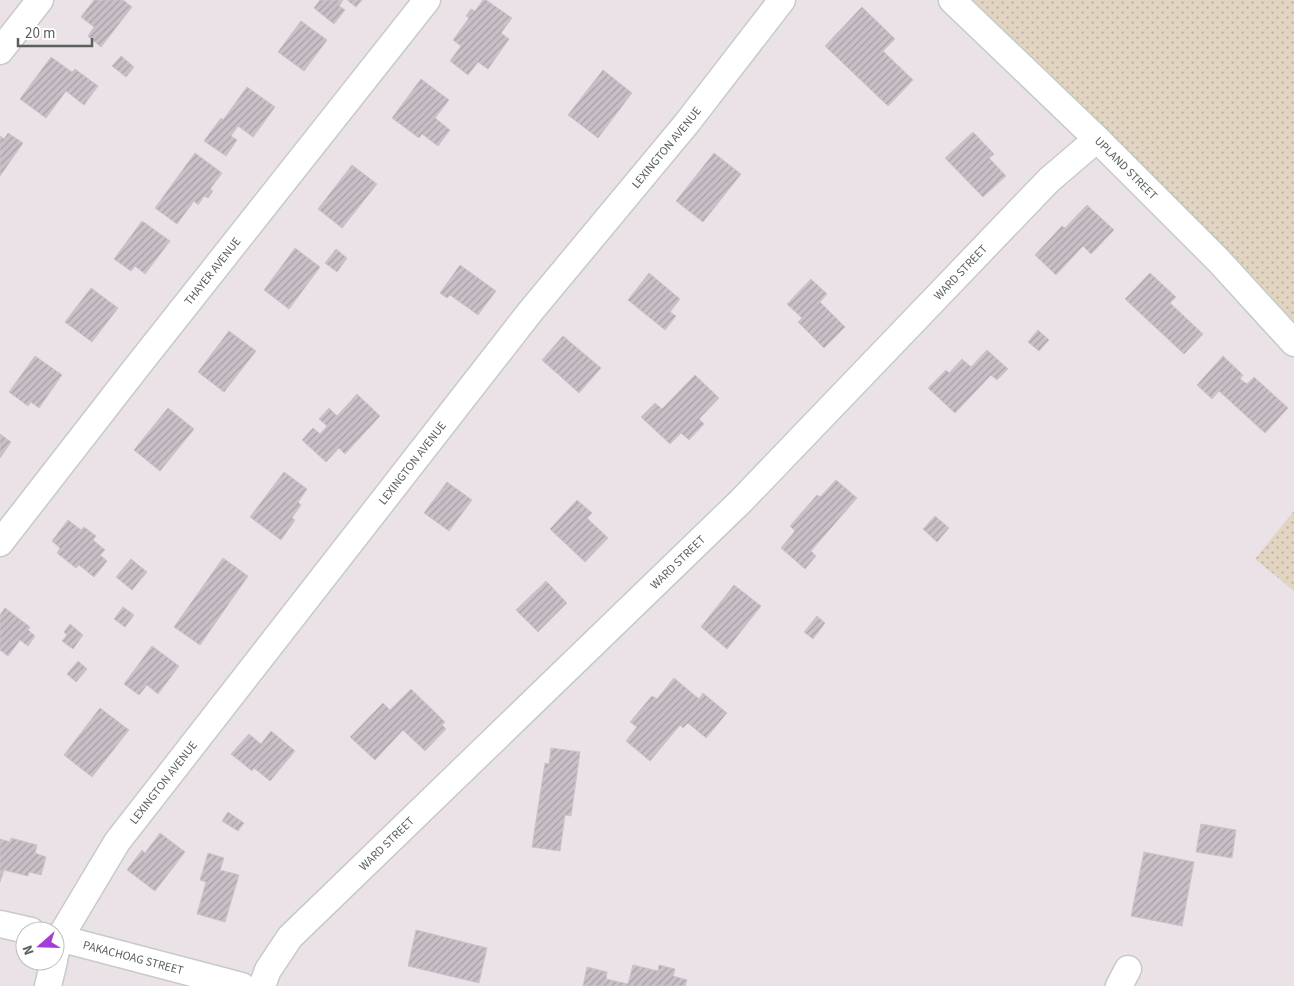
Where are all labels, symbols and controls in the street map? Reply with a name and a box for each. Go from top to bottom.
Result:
scale bar [18,15,91,47]
text: 20 m [25,23,55,44]
street label: LEXINGTON AVENUE [628,103,705,192]
street label: UPLAND STREET [1091,133,1162,204]
street label: THAYER AVENUE [180,234,245,309]
street label: WARD STREET [930,240,992,304]
street label: LEXINGTON AVENUE [374,418,450,508]
street label: WARD STREET [646,531,710,593]
street label: LEXINGTON AVENUE [126,737,201,828]
street label: WARD STREET [355,812,418,875]
north arrow [15,921,65,971]
street label: PAKACHOAG STREET [81,936,186,979]
text: N [18,942,40,958]

